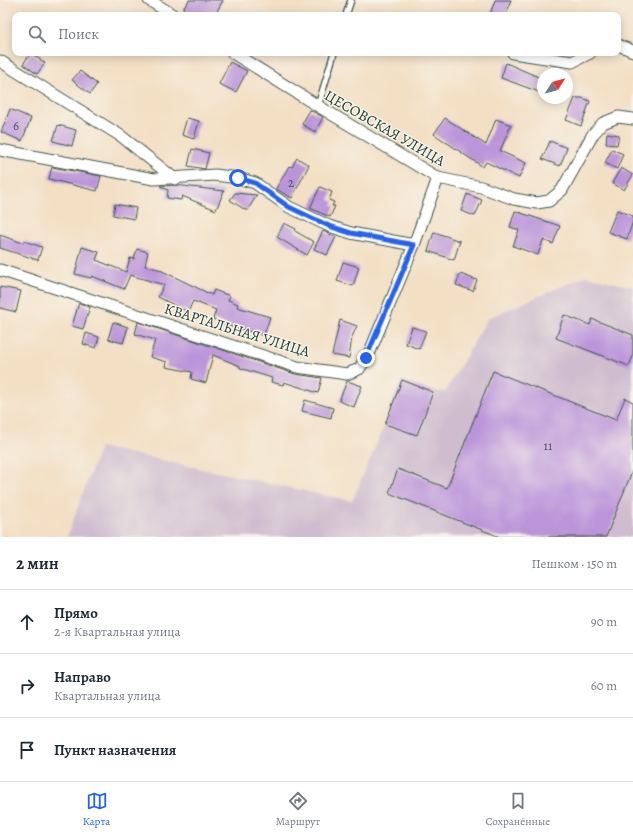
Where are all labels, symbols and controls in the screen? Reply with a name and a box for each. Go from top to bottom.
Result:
search box [12,12,621,56]
icon: search [26,23,48,45]
text: Поиск [58,24,99,44]
north arrow [537,68,573,104]
street label: ЦЕСОВСКАЯ УЛИЦА [321,85,449,171]
house number: 6 [13,117,19,134]
route start [229,169,247,187]
house number: 2 [288,174,294,191]
street label: КВАРТАЛЬНАЯ УЛИЦА [162,298,312,362]
route end [357,349,375,367]
house number: 11 [544,437,553,454]
text: 2 мин [16,552,59,575]
text: Пешком · 150 m [532,555,617,572]
text: Прямо [54,603,98,623]
icon: ahead [16,611,38,633]
text: 90 m [591,613,617,630]
text: 2-я Квартальная улица [54,623,181,640]
text: Направо [54,667,111,687]
icon: right [16,675,38,697]
text: 60 m [591,677,617,694]
text: Квартальная улица [54,687,161,704]
icon: arrive [16,739,38,761]
text: Пункт назначения [54,740,176,760]
tab: Карта [83,790,110,829]
tab: Маршрут [276,790,320,829]
tab: Сохранённые [485,790,550,829]

